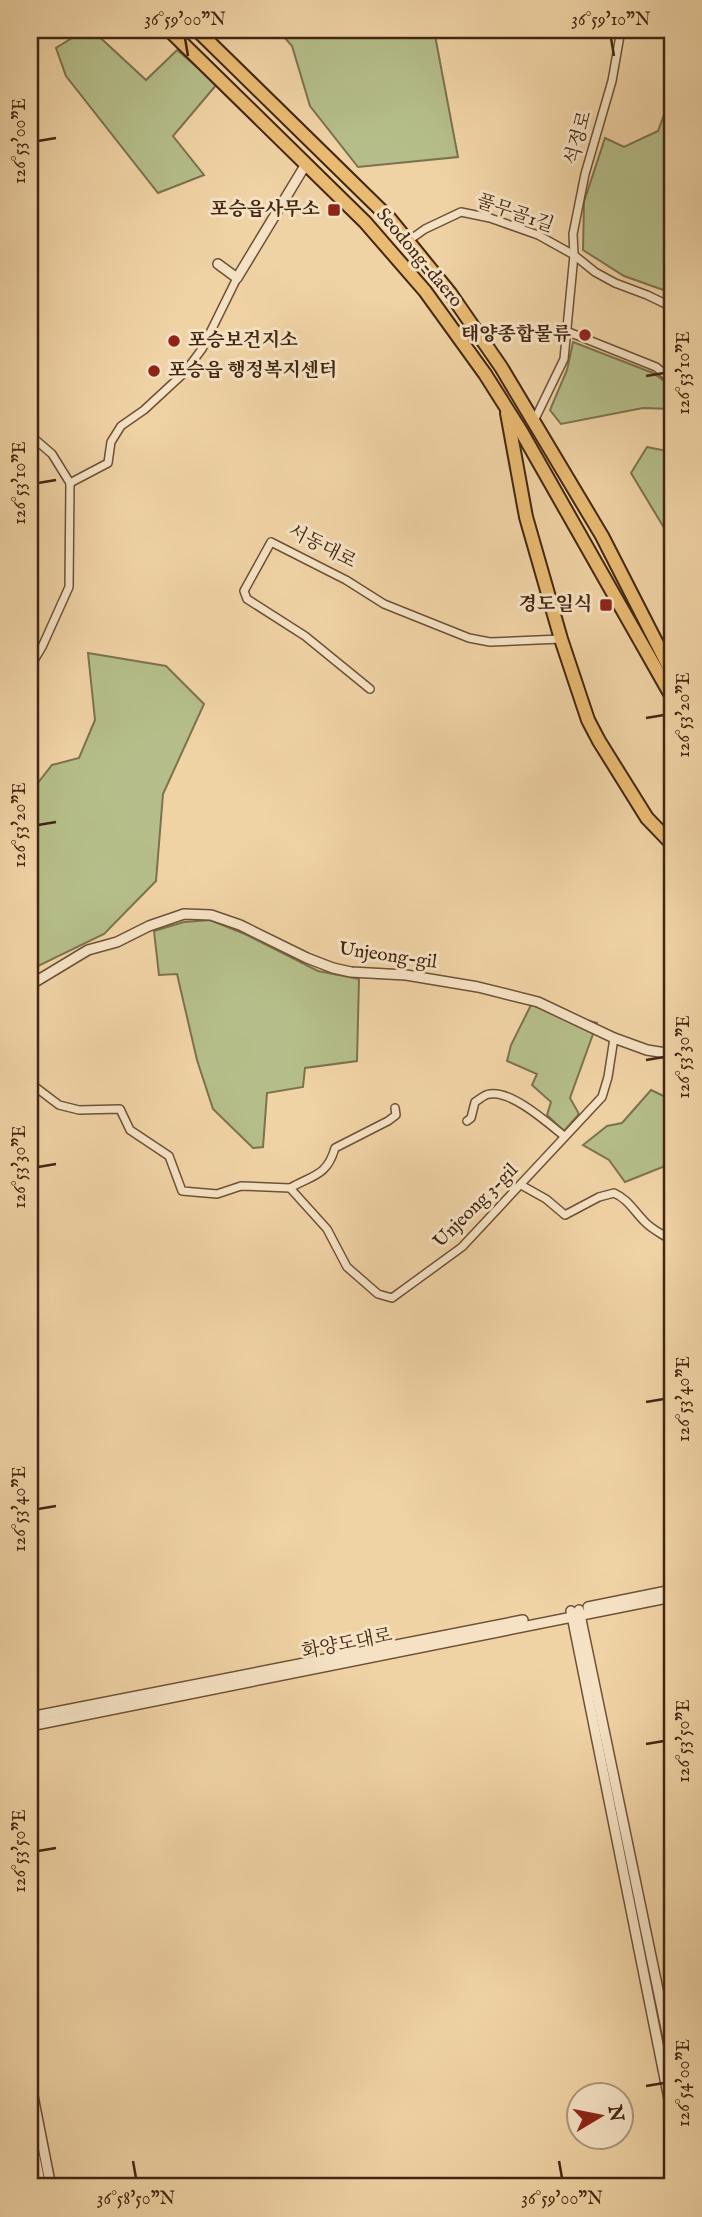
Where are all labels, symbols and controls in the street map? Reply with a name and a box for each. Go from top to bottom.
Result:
text: 36°59'00"N [144,9,226,32]
text: 36°59'10"N [571,9,651,32]
text: 126°53'00"E [9,98,32,184]
street label: 석정로 [560,108,598,168]
street label: 풀무골1길 [473,190,557,238]
place label: 포승읍사무소 [210,198,320,222]
marker: 포승읍사무소 [326,202,342,218]
street label: Seodong-daero [370,203,468,313]
place label: 태양종합물류 [461,323,572,347]
marker: 태양종합물류 [577,327,593,343]
place label: 포승보건지소 [188,329,298,353]
text: 126°53'10"E [673,331,696,415]
marker: 포승보건지소 [166,333,182,349]
place label: 포승읍 행정복지센터 [168,359,337,383]
marker: 포승읍 행정복지센터 [146,363,162,379]
text: 126°53'10"E [9,441,32,525]
street label: 서동대로 [284,520,360,574]
place label: 경도일식 [519,593,592,617]
marker: 경도일식 [598,597,614,613]
text: 126°53'20"E [673,672,696,758]
text: 126°53'20"E [9,782,32,868]
street label: Unjeong-gil [337,937,439,975]
text: 126°53'30"E [673,1015,696,1099]
text: 126°53'30"E [9,1125,32,1209]
street label: Unjeong 3-gil [429,1158,524,1253]
text: 126°53'40"E [673,1356,696,1442]
text: 126°53'40"E [9,1466,32,1552]
street label: 화양도대로 [300,1623,394,1665]
text: 126°53'50"E [673,1699,696,1783]
text: 126°53'50"E [9,1809,32,1893]
text: 126°54'00"E [673,2039,696,2127]
north arrow [566,2080,636,2150]
text: N [601,2102,628,2124]
text: 36°58'50"N [97,2188,176,2211]
text: 36°59'00"N [521,2188,603,2211]

